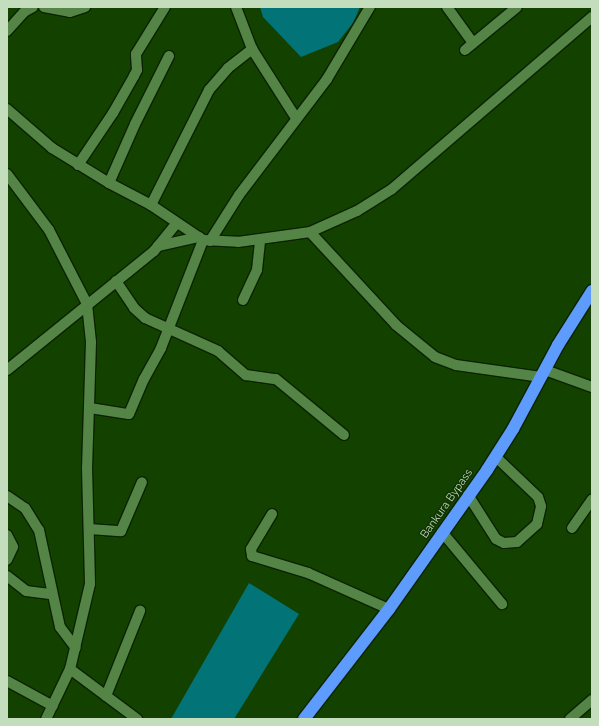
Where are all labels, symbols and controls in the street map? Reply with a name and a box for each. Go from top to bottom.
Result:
street label: Bankura Bypass [418,467,476,541]

